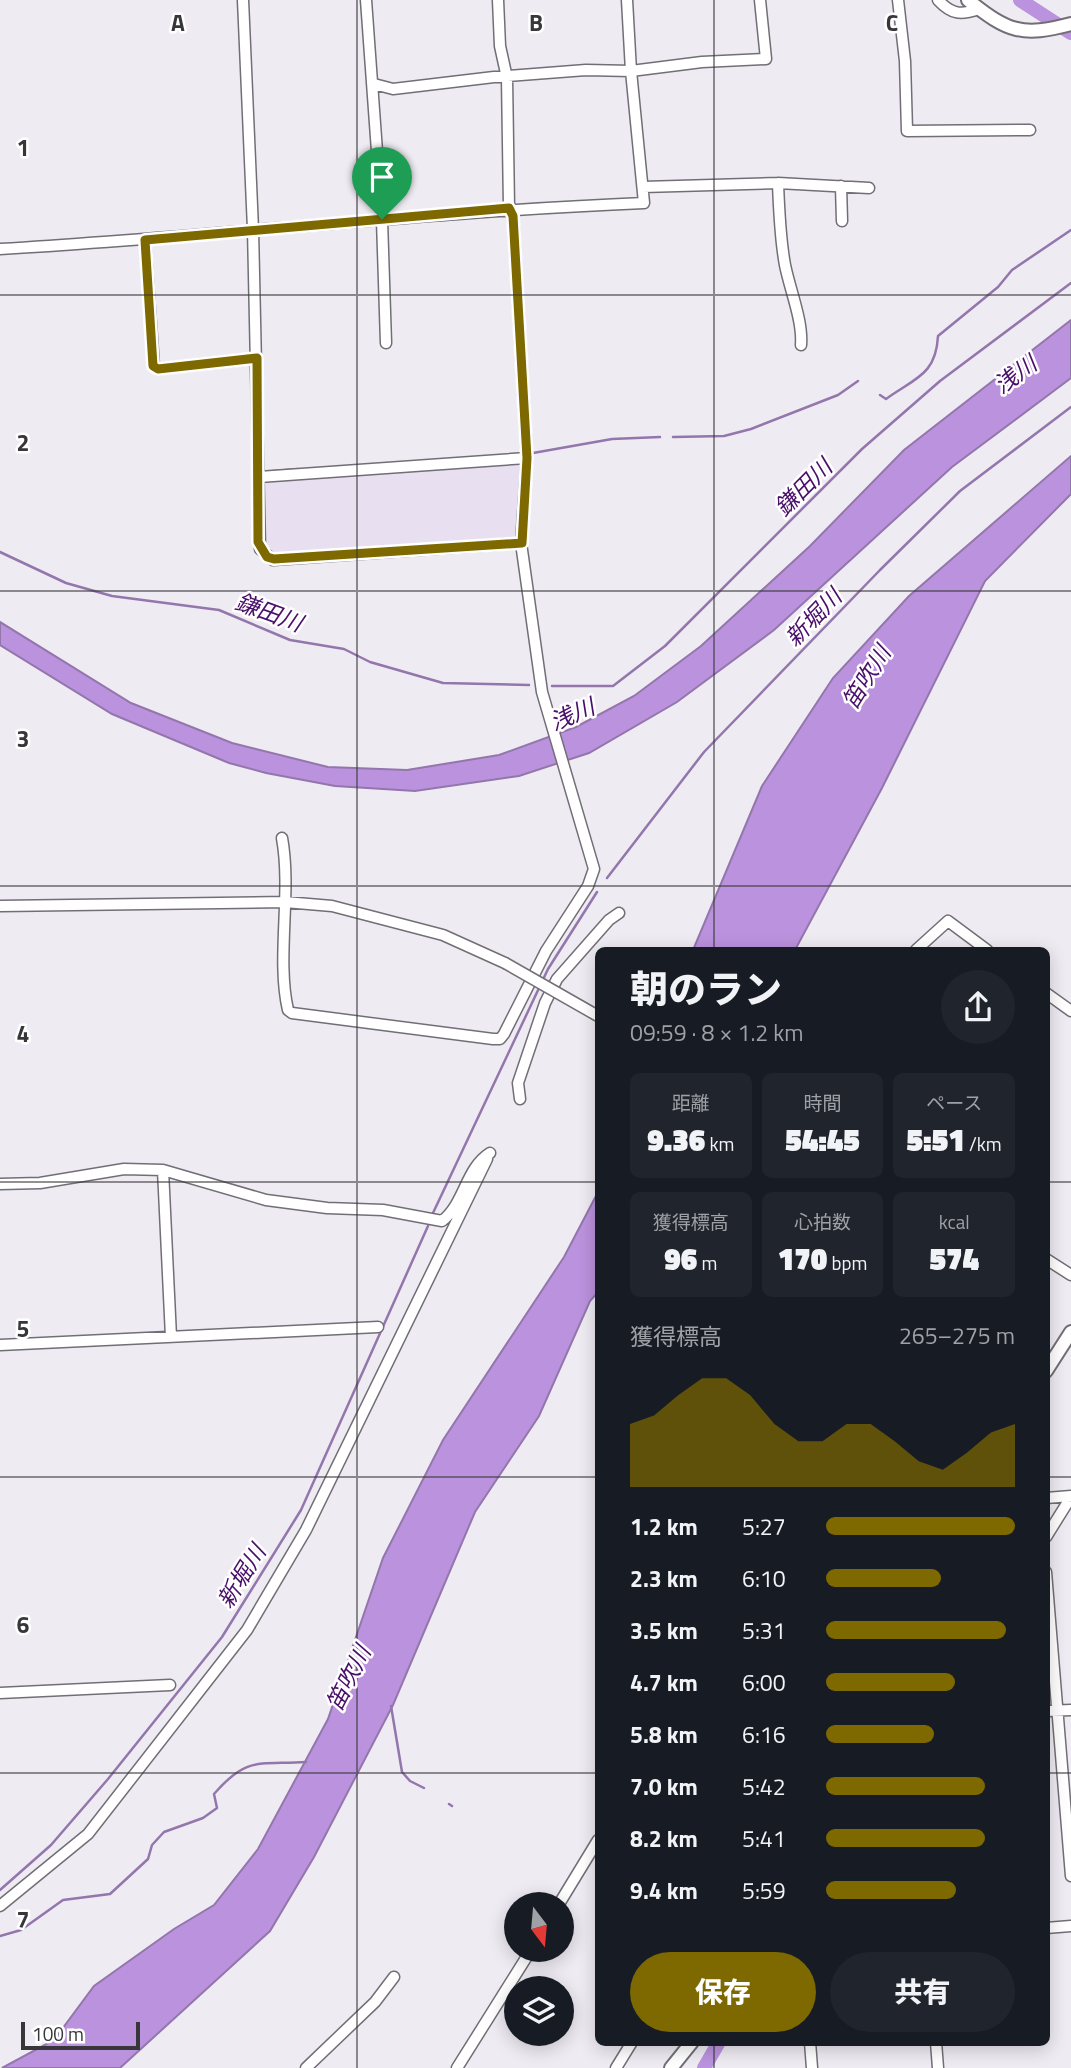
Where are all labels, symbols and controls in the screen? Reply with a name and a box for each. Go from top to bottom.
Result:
text: A [171,5,185,40]
text: B [529,5,543,40]
text: C [886,5,898,40]
text: 1 [17,130,29,165]
pin [352,147,412,219]
icon: arrive [363,158,401,196]
water label: 浅川 [986,345,1046,402]
text: 2 [17,425,29,460]
water label: 鎌田川 [766,448,842,524]
water label: 新堀川 [776,578,852,654]
water label: 鎌田川 [231,584,310,641]
water label: 笛吹川 [833,636,901,716]
water label: 浅川 [544,688,603,739]
text: 3 [17,721,29,756]
text: 朝のラン [630,960,782,1018]
button: share [941,970,1015,1044]
text: 09:59 · 8 × 1.2 km [630,1015,804,1050]
text: 4 [17,1016,29,1051]
text: 距離 [672,1088,710,1117]
text: 時間 [803,1088,842,1117]
text: ペース [926,1088,982,1117]
text: 9.36 [647,1117,705,1163]
text: 54:45 [785,1117,860,1163]
text: 5:51 [907,1117,965,1163]
text: km [705,1129,734,1158]
text: /km [965,1129,1002,1158]
text: 獲得標高 [653,1207,729,1236]
text: 心拍数 [794,1207,851,1236]
text: kcal [939,1207,970,1236]
text: 96 [664,1236,697,1282]
text: 170 [778,1236,827,1282]
text: 574 [929,1236,979,1282]
text: m [697,1248,717,1277]
text: bpm [827,1248,867,1277]
text: 5 [17,1311,29,1346]
text: 265–275 m [899,1318,1015,1353]
text: 獲得標高 [630,1319,722,1354]
text: 1.2 km [630,1509,698,1544]
text: 5:27 [742,1509,786,1544]
water label: 新堀川 [208,1535,276,1615]
text: 2.3 km [630,1561,698,1596]
text: 6:10 [742,1561,786,1596]
text: 6 [17,1607,30,1642]
text: 3.5 km [630,1613,698,1648]
text: 5:31 [742,1613,786,1648]
water label: 笛吹川 [317,1637,381,1717]
text: 4.7 km [630,1665,698,1700]
text: 6:00 [742,1665,786,1700]
text: 5.8 km [630,1717,698,1752]
text: 6:16 [742,1717,786,1752]
text: 7.0 km [630,1769,698,1804]
text: 5:42 [742,1769,786,1804]
text: 8.2 km [630,1821,698,1856]
text: 5:41 [742,1821,786,1856]
text: 9.4 km [630,1873,698,1908]
text: 5:59 [742,1873,786,1908]
north arrow [504,1892,574,1962]
map controls [504,1892,574,2046]
text: 7 [17,1902,29,1937]
button: 保存 [630,1952,816,2032]
button: 共有 [830,1952,1015,2032]
button: layers [504,1976,574,2046]
scale bar [21,2019,140,2051]
text: 100 m [32,2019,84,2048]

